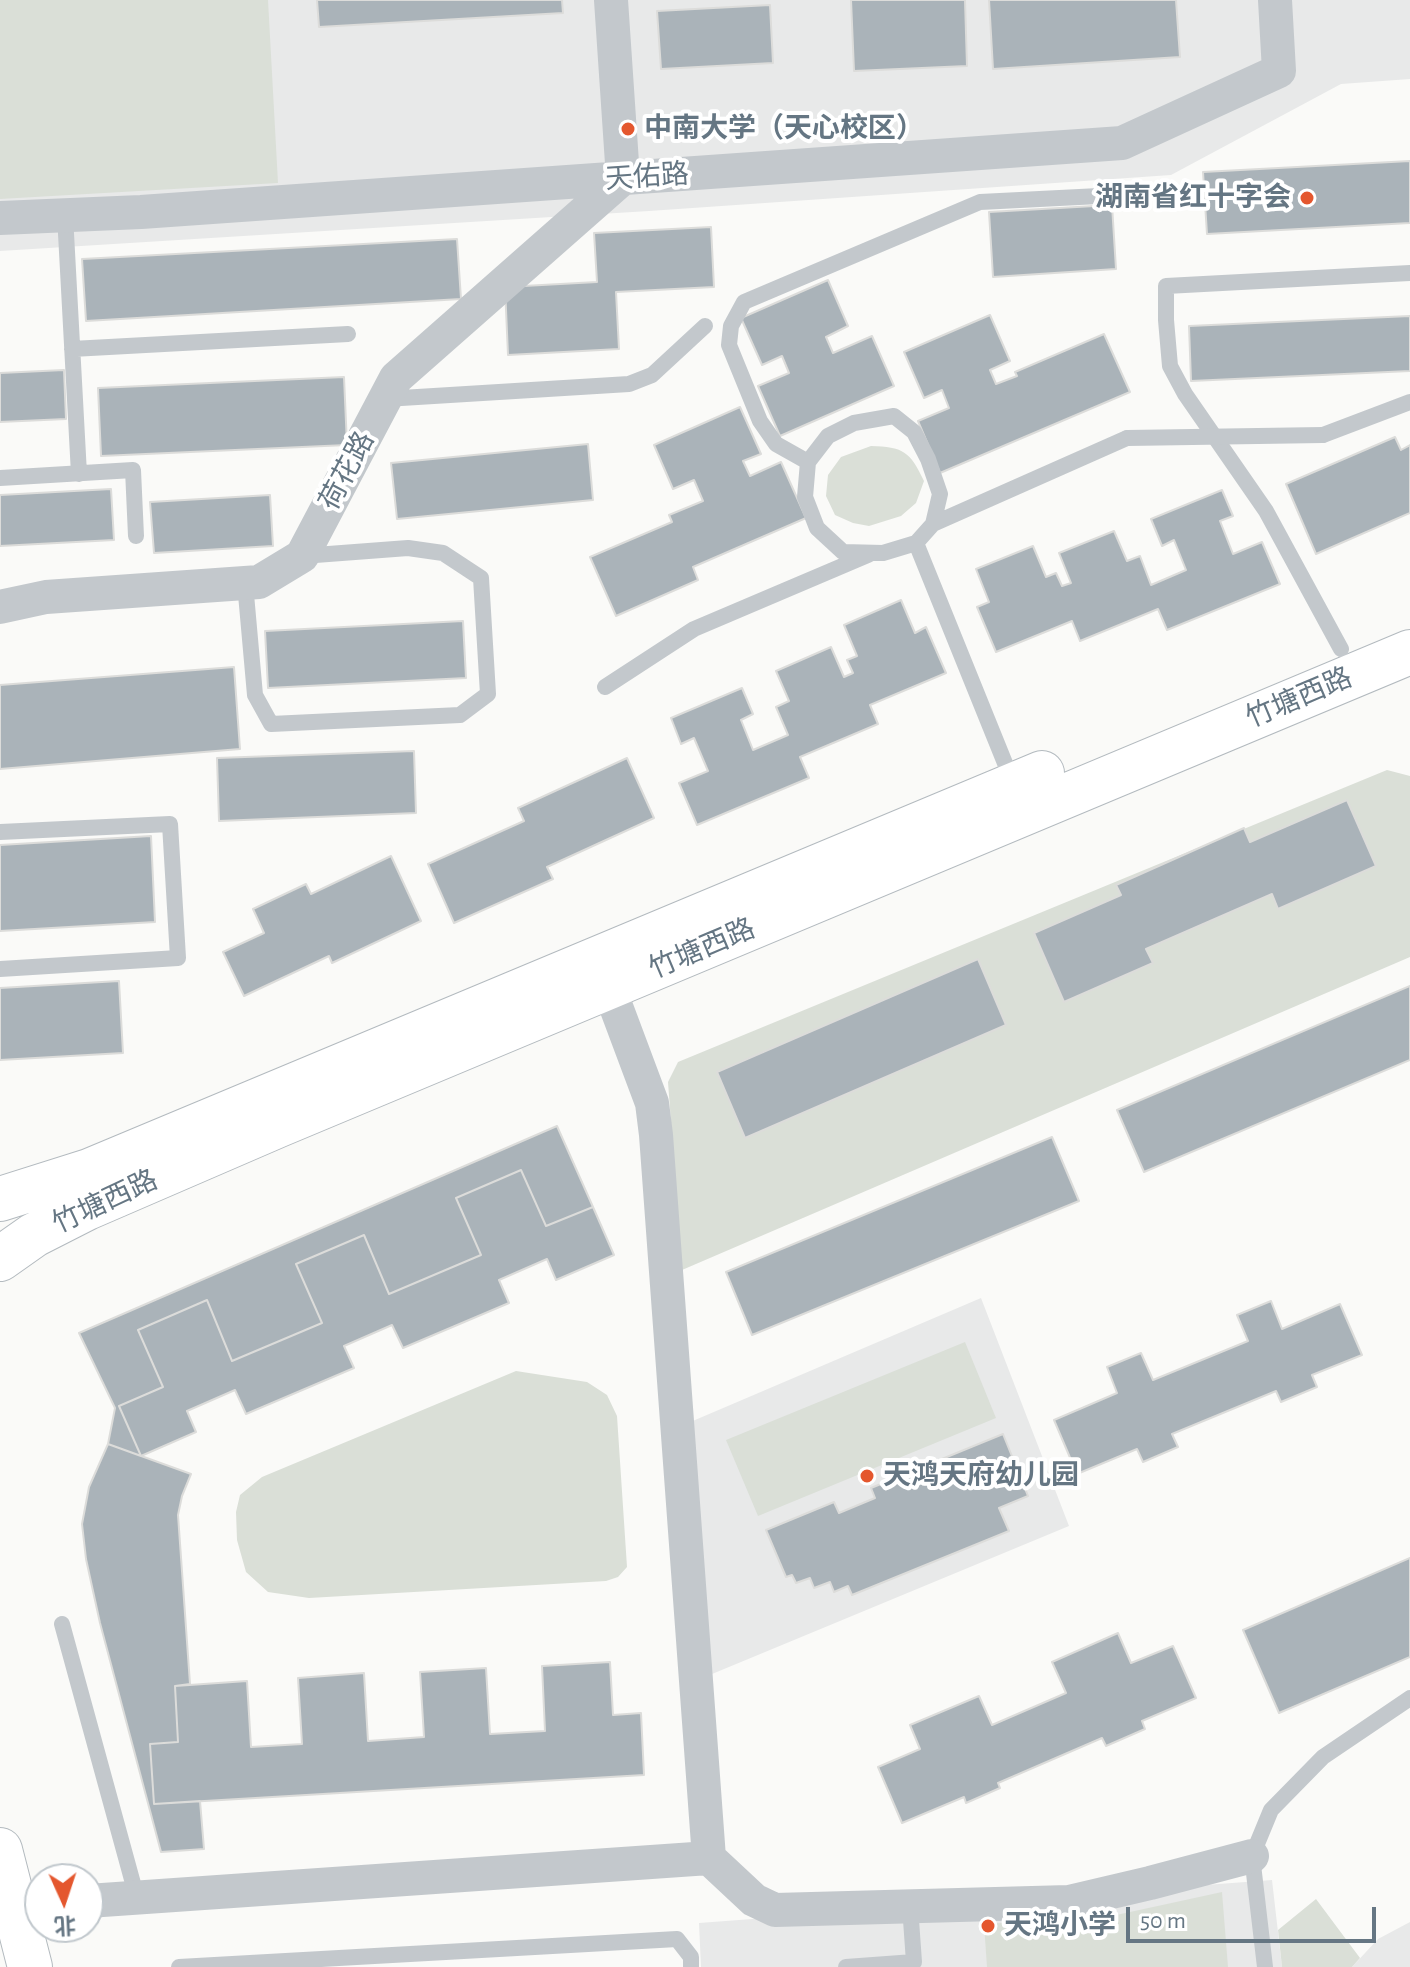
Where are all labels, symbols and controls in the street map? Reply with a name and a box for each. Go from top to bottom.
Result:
place label: 中南大学（天心校区） [644,112,924,146]
marker: 中南大学（天心校区） [619,120,637,138]
street label: 天佑路 [604,157,690,197]
place label: 湖南省红十字会 [1095,181,1291,215]
marker: 湖南省红十字会 [1298,189,1316,207]
street label: 荷花路 [312,426,382,516]
street label: 竹塘西路 [1241,661,1357,735]
street label: 竹塘西路 [644,912,760,986]
street label: 竹塘西路 [47,1163,163,1241]
place label: 天鸿天府幼儿园 [883,1459,1079,1493]
marker: 天鸿天府幼儿园 [858,1467,876,1485]
north arrow [24,1863,104,1943]
scale bar [1130,1891,1380,1941]
place label: 天鸿小学 [1004,1909,1116,1943]
text: 50 m [1140,1909,1186,1933]
text: 北 [54,1913,77,1937]
marker: 天鸿小学 [979,1917,997,1935]

